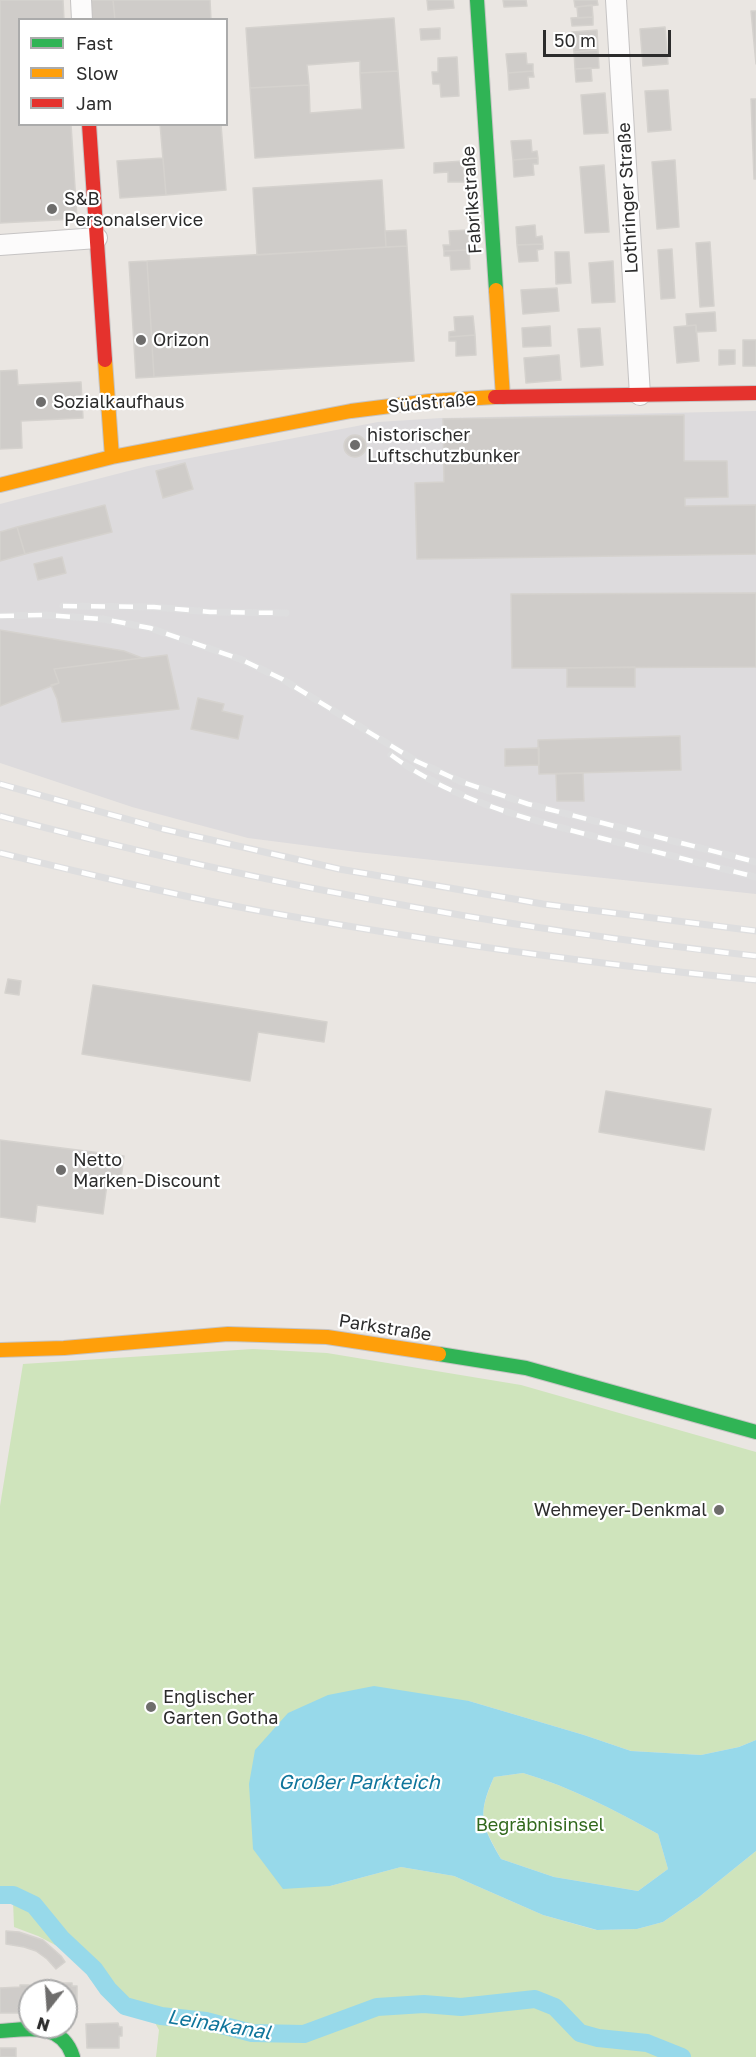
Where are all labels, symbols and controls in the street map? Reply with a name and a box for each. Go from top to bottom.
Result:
legend [18,18,228,126]
scale bar [546,18,674,56]
text: 50 m [554,29,596,51]
text: Fast [76,32,113,54]
text: Slow [76,62,118,84]
text: Jam [76,92,112,114]
street label: Lothringer Straße [613,122,643,274]
street label: Fabrikstraße [457,145,487,255]
place label: S&B Personalservice [64,188,203,230]
marker: S&B Personalservice [45,202,59,216]
place label: Orizon [153,329,209,351]
marker: Orizon [134,333,148,347]
street label: Südstraße [387,388,477,418]
place label: Sozialkaufhaus [53,391,185,413]
marker: Sozialkaufhaus [34,395,48,409]
place label: historischer Luftschutzbunker [367,424,520,466]
marker: historischer Luftschutzbunker [348,438,362,452]
place label: Netto Marken-Discount [73,1149,220,1192]
marker: Netto Marken-Discount [54,1163,68,1177]
street label: Parkstraße [337,1310,433,1346]
place label: Wehmeyer-Denkmal [534,1499,707,1521]
marker: Wehmeyer-Denkmal [712,1503,726,1517]
place label: Englischer Garten Gotha [163,1686,278,1728]
marker: Englischer Garten Gotha [144,1700,158,1714]
water label: Großer Parkteich [278,1771,440,1795]
park label: Begräbnisinsel [476,1814,604,1836]
north arrow [18,1979,78,2039]
water label: Leinakanal [166,2005,272,2045]
text: N [35,2013,52,2036]

